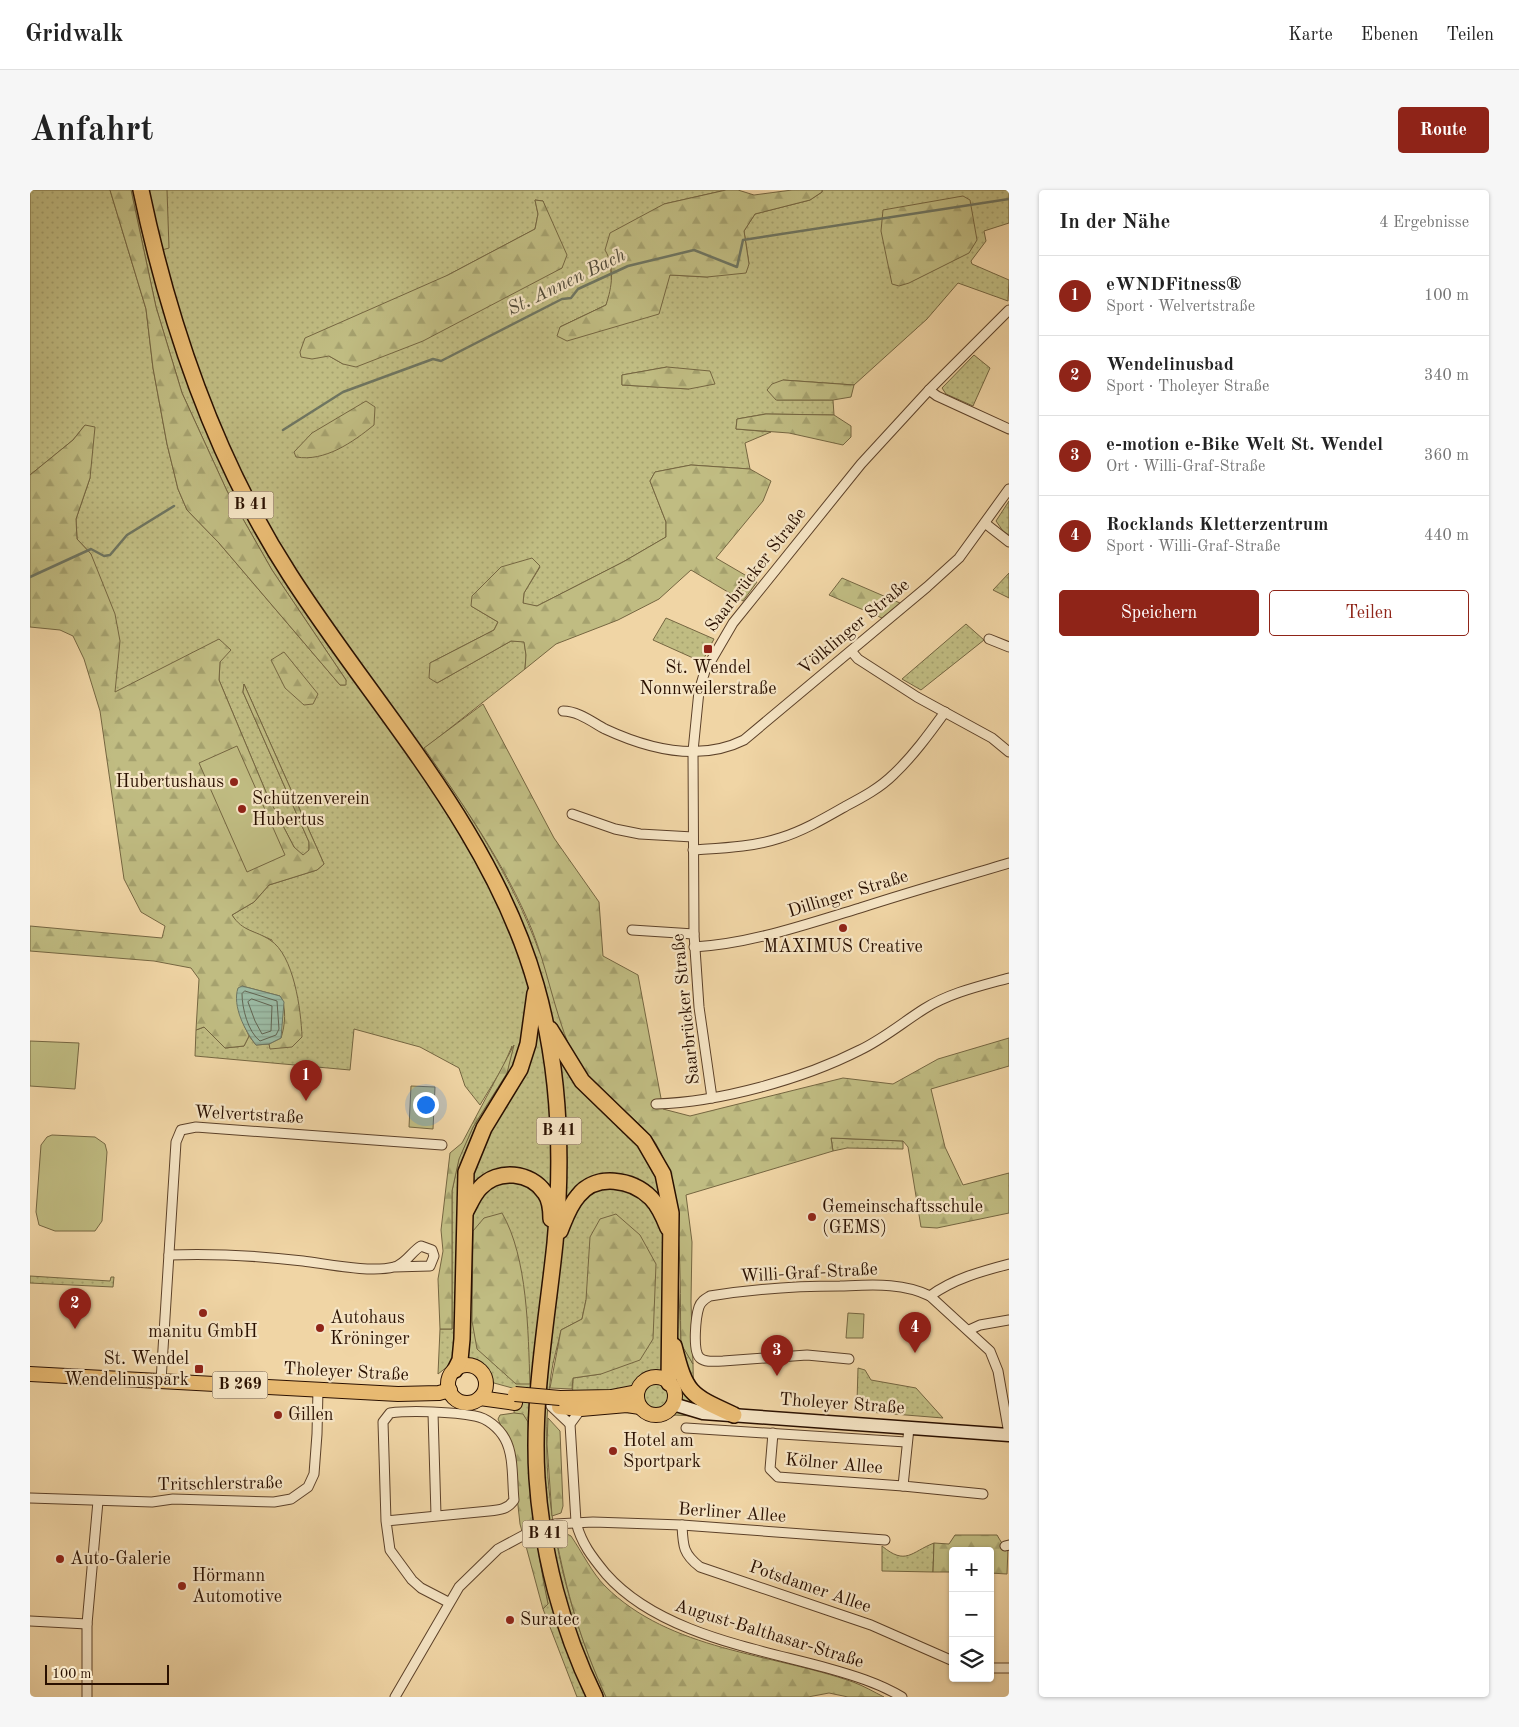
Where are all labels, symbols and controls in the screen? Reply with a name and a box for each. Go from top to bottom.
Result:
text: Gridwalk [25,23,123,47]
text: Karte [1288,26,1333,44]
text: Ebenen [1361,26,1418,44]
text: Teilen [1446,26,1494,44]
button: Route [1398,107,1489,153]
text: Anfahrt [30,113,153,148]
text: In der Nähe [1059,212,1170,233]
text: 4 Ergebnisse [1379,215,1469,231]
water label: St. Annen Bach [505,246,629,320]
text: eWNDFitness® [1106,276,1242,295]
text: 1 [1070,288,1080,304]
text: 100 m [1424,288,1469,304]
text: Sport · Welvertstraße [1106,299,1255,315]
text: Wendelinusbad [1106,356,1234,375]
text: 2 [1070,368,1080,384]
text: 340 m [1424,368,1469,384]
text: Sport · Tholeyer Straße [1106,379,1269,395]
text: e-motion e-Bike Welt St. Wendel [1106,436,1383,455]
text: 3 [1070,448,1080,464]
text: 360 m [1424,448,1469,464]
text: Ort · Willi-Graf-Straße [1106,459,1265,475]
road number: B 41 [228,492,274,518]
street label: Saarbrücker Straße [702,505,810,635]
text: Rocklands Kletterzentrum [1106,516,1328,535]
text: 4 [1070,528,1080,544]
text: 440 m [1424,528,1469,544]
text: Sport · Willi-Graf-Straße [1106,539,1280,555]
street label: Völklinger Straße [795,576,913,678]
button: Speichern [1059,590,1259,636]
button: Teilen [1269,590,1469,636]
marker: St. Wendel Nonnweilerstraße [702,643,714,655]
place label: St. Wendel Nonnweilerstraße [639,659,777,698]
place label: Hubertushaus [115,773,224,791]
marker: Hubertushaus [228,776,240,788]
place label: Schützenverein Hubertus [252,790,370,829]
marker: Schützenverein Hubertus [236,803,248,815]
street label: Dillinger Straße [786,867,910,921]
marker: MAXIMUS Creative [837,922,849,934]
street label: Saarbrücker Straße [669,933,703,1085]
place label: MAXIMUS Creative [763,938,923,956]
pin: 1 [290,1060,322,1101]
your location [413,1092,439,1118]
street label: Welvertstraße [194,1103,304,1127]
road number: B 41 [536,1118,582,1144]
place label: Gemeinschaftsschule (GEMS) [822,1198,983,1237]
marker: Gemeinschaftsschule (GEMS) [806,1211,818,1223]
street label: Willi-Graf-Straße [740,1260,878,1286]
pin: 2 [59,1288,91,1329]
marker: manitu GmbH [197,1307,209,1319]
place label: Autohaus Kröninger [330,1309,410,1348]
pin: 4 [899,1312,931,1353]
marker: Autohaus Kröninger [314,1322,326,1334]
place label: manitu GmbH [148,1323,258,1341]
pin: 3 [761,1335,793,1376]
place label: St. Wendel Wendelinuspark [64,1350,189,1389]
street label: Tholeyer Straße [283,1360,409,1384]
marker: St. Wendel Wendelinuspark [193,1363,205,1375]
road number: B 269 [212,1372,268,1398]
street label: Tholeyer Straße [779,1391,905,1417]
place label: Gillen [288,1406,334,1424]
marker: Gillen [272,1409,284,1421]
place label: Hotel am Sportpark [623,1432,701,1471]
marker: Hotel am Sportpark [607,1445,619,1457]
street label: Kölner Allee [784,1451,884,1477]
street label: Tritschlerstraße [157,1474,283,1494]
street label: Berliner Allee [677,1500,787,1526]
road number: B 41 [522,1520,568,1548]
map controls [949,1547,994,1682]
button: + [949,1547,994,1592]
place label: Auto-Galerie [70,1550,171,1568]
marker: Auto-Galerie [54,1553,66,1565]
street label: Potsdamer Allee [747,1558,873,1616]
place label: Hörmann Automotive [192,1567,282,1606]
marker: Hörmann Automotive [176,1580,188,1592]
button: − [949,1592,994,1637]
street label: August-Balthasar-Straße [672,1597,866,1671]
place label: Suratec [520,1611,580,1629]
marker: Suratec [504,1614,516,1626]
button: layers [949,1637,994,1682]
scale bar [45,1662,169,1685]
text: 100 m [52,1667,91,1681]

